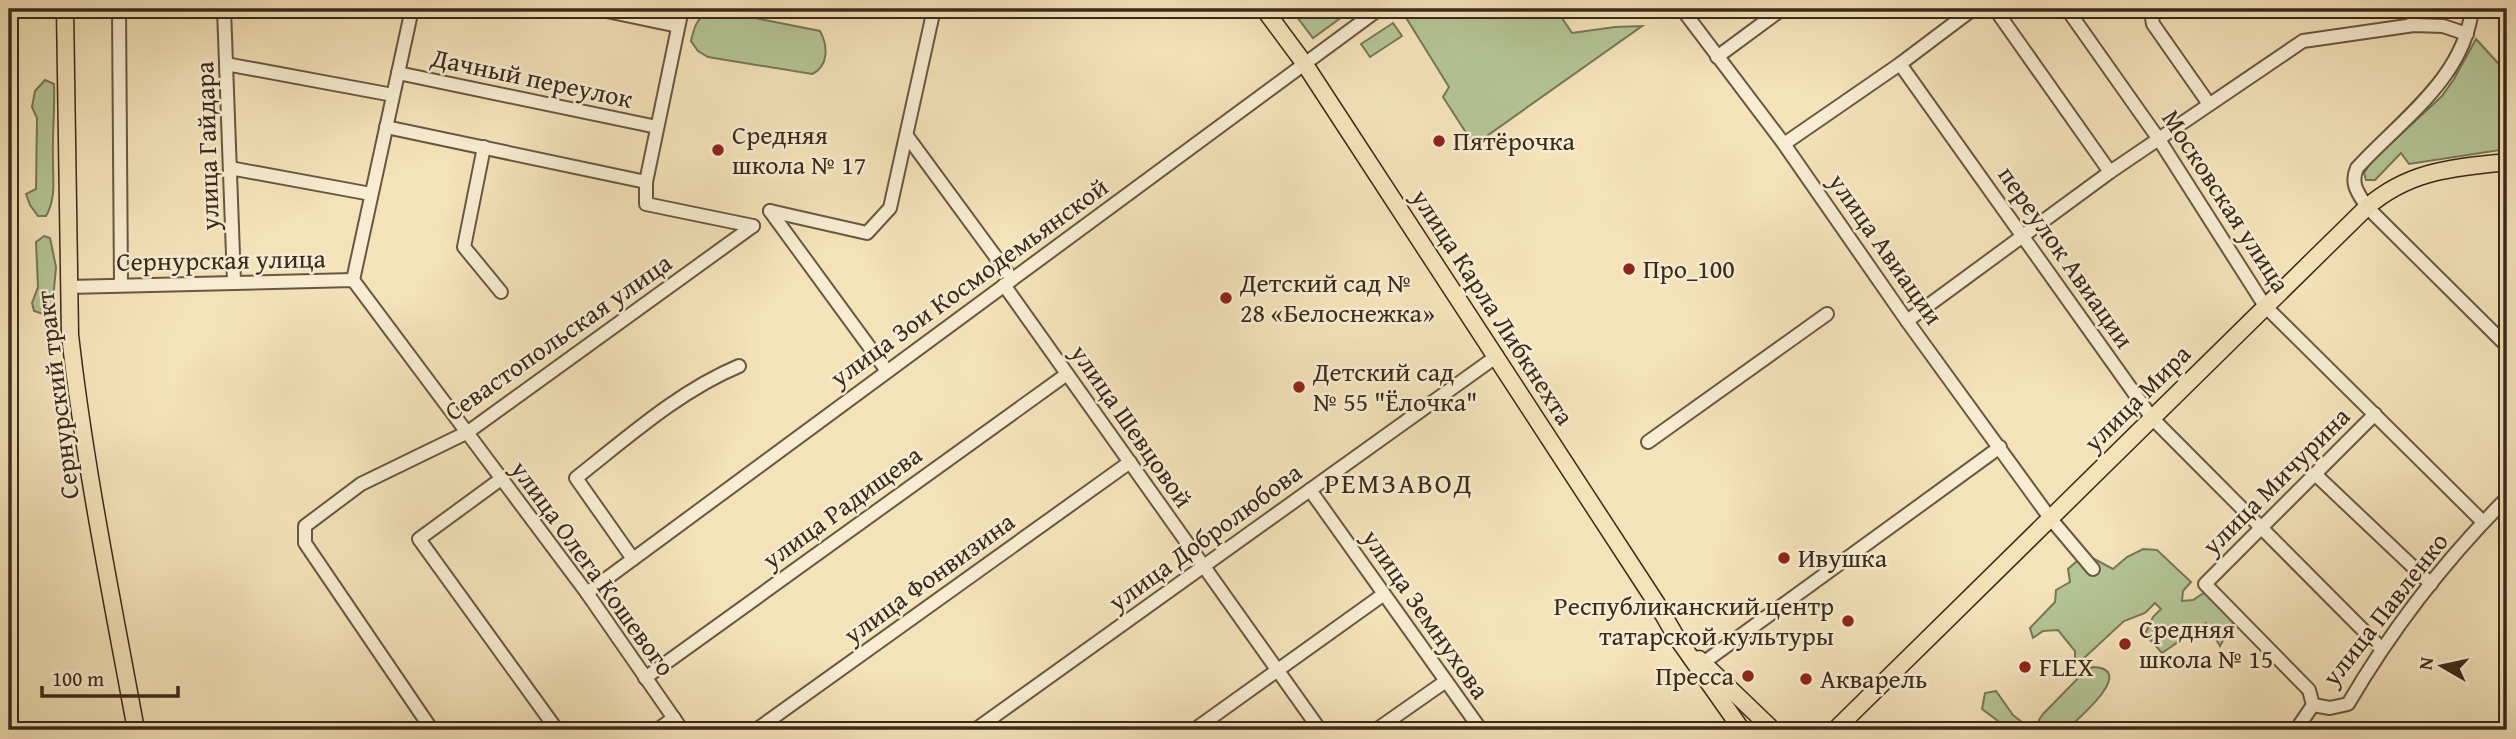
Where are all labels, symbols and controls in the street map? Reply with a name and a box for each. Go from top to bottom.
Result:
street label: Дачный переулок [427,37,637,118]
street label: улица Гайдара [184,60,229,232]
street label: Московская улица [2153,101,2301,300]
place label: Средняя школа № 17 [732,115,866,184]
place label: Пятёрочка [1453,121,1575,160]
marker: Пятёрочка [1431,133,1447,149]
marker: Средняя школа № 17 [710,142,726,158]
street label: переулок Авиации [1989,157,2144,356]
street label: улица Авиации [1819,164,1953,333]
street label: улица Зои Космодемьянской [821,167,1116,397]
street label: улица Карла Либкнехта [1402,180,1585,433]
street label: Сернурская улица [116,238,327,281]
street label: Севастопольская улица [436,243,680,430]
place label: Про_100 [1643,249,1735,288]
marker: Про_100 [1621,261,1637,277]
place label: Детский сад № 28 «Белоснежка» [1239,263,1435,332]
street label: Сернурский тракт [24,288,89,501]
marker: Детский сад № 28 «Белоснежка» [1218,290,1234,306]
street label: улица Шевцовой [1061,335,1203,516]
street label: улица Мира [2073,335,2200,461]
place label: Детский сад № 55 "Ёлочка" [1312,352,1478,421]
marker: Детский сад № 55 "Ёлочка" [1291,379,1307,395]
street label: улица Мичурина [2192,397,2359,564]
street label: улица Радищева [753,435,930,579]
street label: улица Олега Кошевого [501,451,685,684]
street label: улица Добролюбова [1099,453,1310,621]
district label: РЕМЗАВОД [1324,462,1474,503]
street label: улица Фонвизина [834,502,1023,654]
street label: улица Земнухова [1353,520,1500,707]
street label: улица Павленко [2311,523,2457,695]
place label: Ивушка [1798,538,1888,577]
marker: Ивушка [1776,550,1792,566]
place label: Республиканский центр татарской культуры [1554,586,1834,655]
place label: Средняя школа № 15 [2139,609,2273,678]
marker: Республиканский центр татарской культуры [1840,613,1856,629]
north arrow [2408,630,2478,700]
marker: Средняя школа № 15 [2117,636,2133,652]
place label: FLEX [2039,647,2094,686]
scale bar [42,655,178,699]
text: N [2410,655,2440,672]
place label: Пресса [1656,656,1735,695]
place label: Акварель [1820,659,1927,698]
marker: FLEX [2017,659,2033,675]
text: 100 m [52,663,104,694]
marker: Пресса [1740,668,1756,684]
marker: Акварель [1798,671,1814,687]

